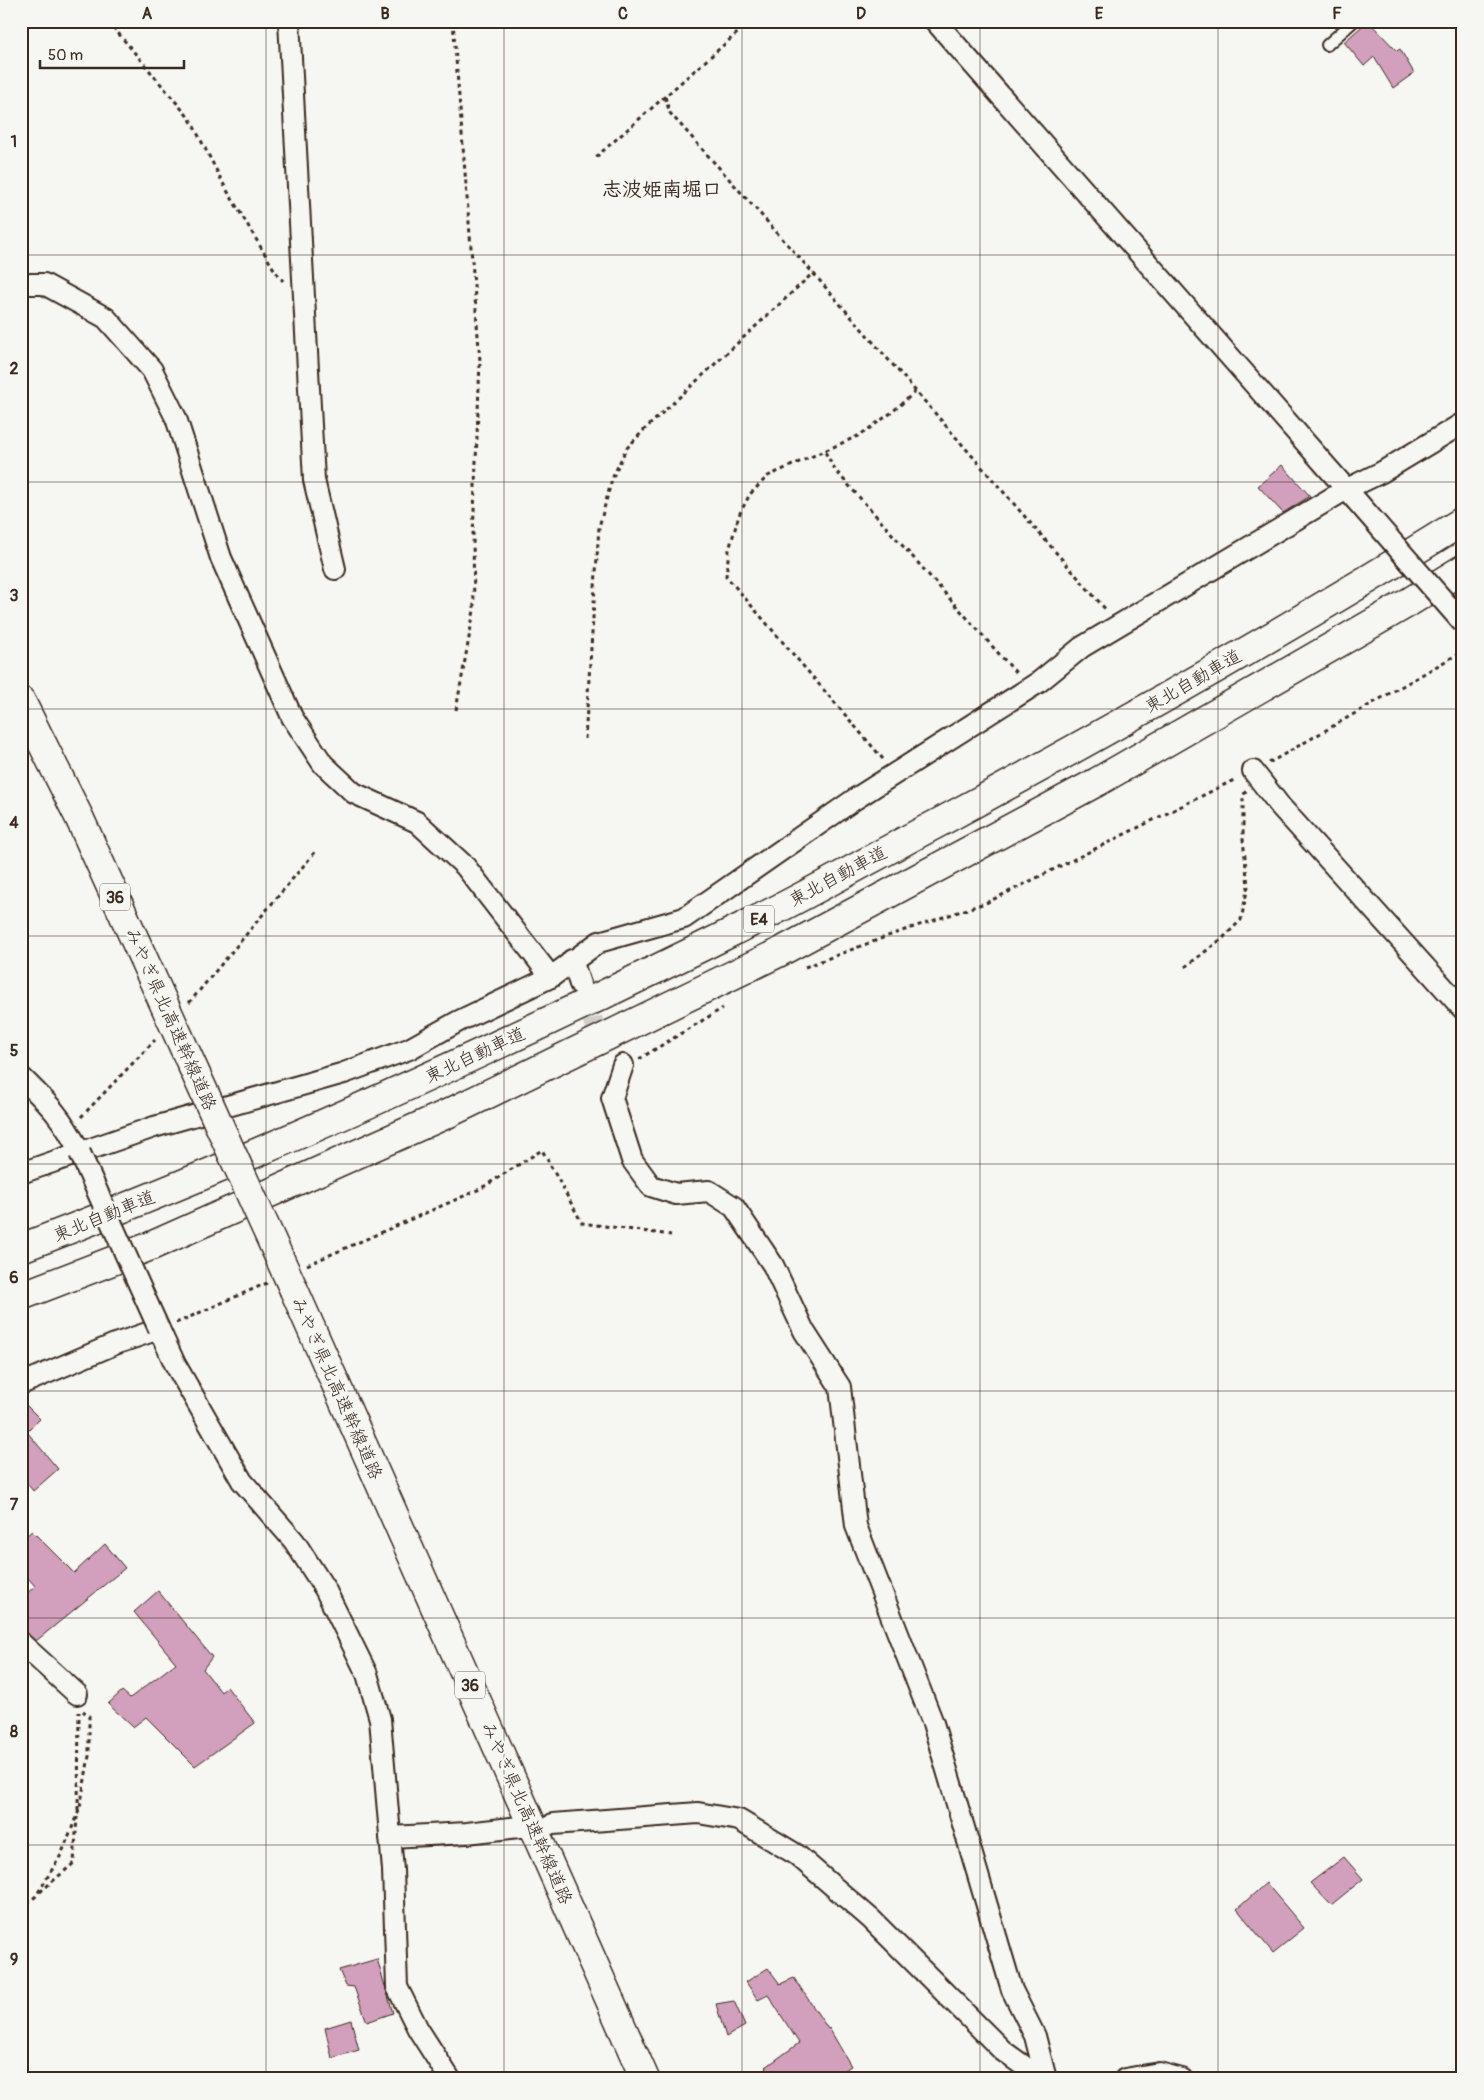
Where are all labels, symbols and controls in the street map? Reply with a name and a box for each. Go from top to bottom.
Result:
text: A [142,4,153,24]
text: B [380,4,390,24]
text: C [618,4,628,24]
text: D [856,4,866,24]
text: E [1095,4,1104,24]
text: F [1332,4,1342,24]
scale bar [40,38,184,70]
text: 50 m [48,46,83,65]
text: 1 [11,132,17,152]
district label: 志波姫南堀口 [602,177,722,202]
text: 2 [10,359,19,379]
text: 3 [10,586,19,606]
street label: 東北自動車道 [1141,644,1246,718]
text: 4 [9,813,19,833]
street label: 東北自動車道 [785,841,891,912]
road number: 36 [100,884,130,910]
road number: E4 [744,906,774,932]
street label: みやぎ県北高速幹線道路 [120,924,221,1114]
street label: 東北自動車道 [421,1022,529,1089]
text: 5 [10,1041,19,1061]
street label: 東北自動車道 [50,1186,159,1247]
text: 6 [9,1268,19,1288]
street label: みやぎ県北高速幹線道路 [286,1293,387,1483]
text: 7 [10,1495,19,1515]
road number: 36 [455,1672,485,1698]
street label: みやぎ県北高速幹線道路 [476,1718,577,1908]
text: 8 [10,1722,18,1742]
text: 9 [10,1950,18,1970]

